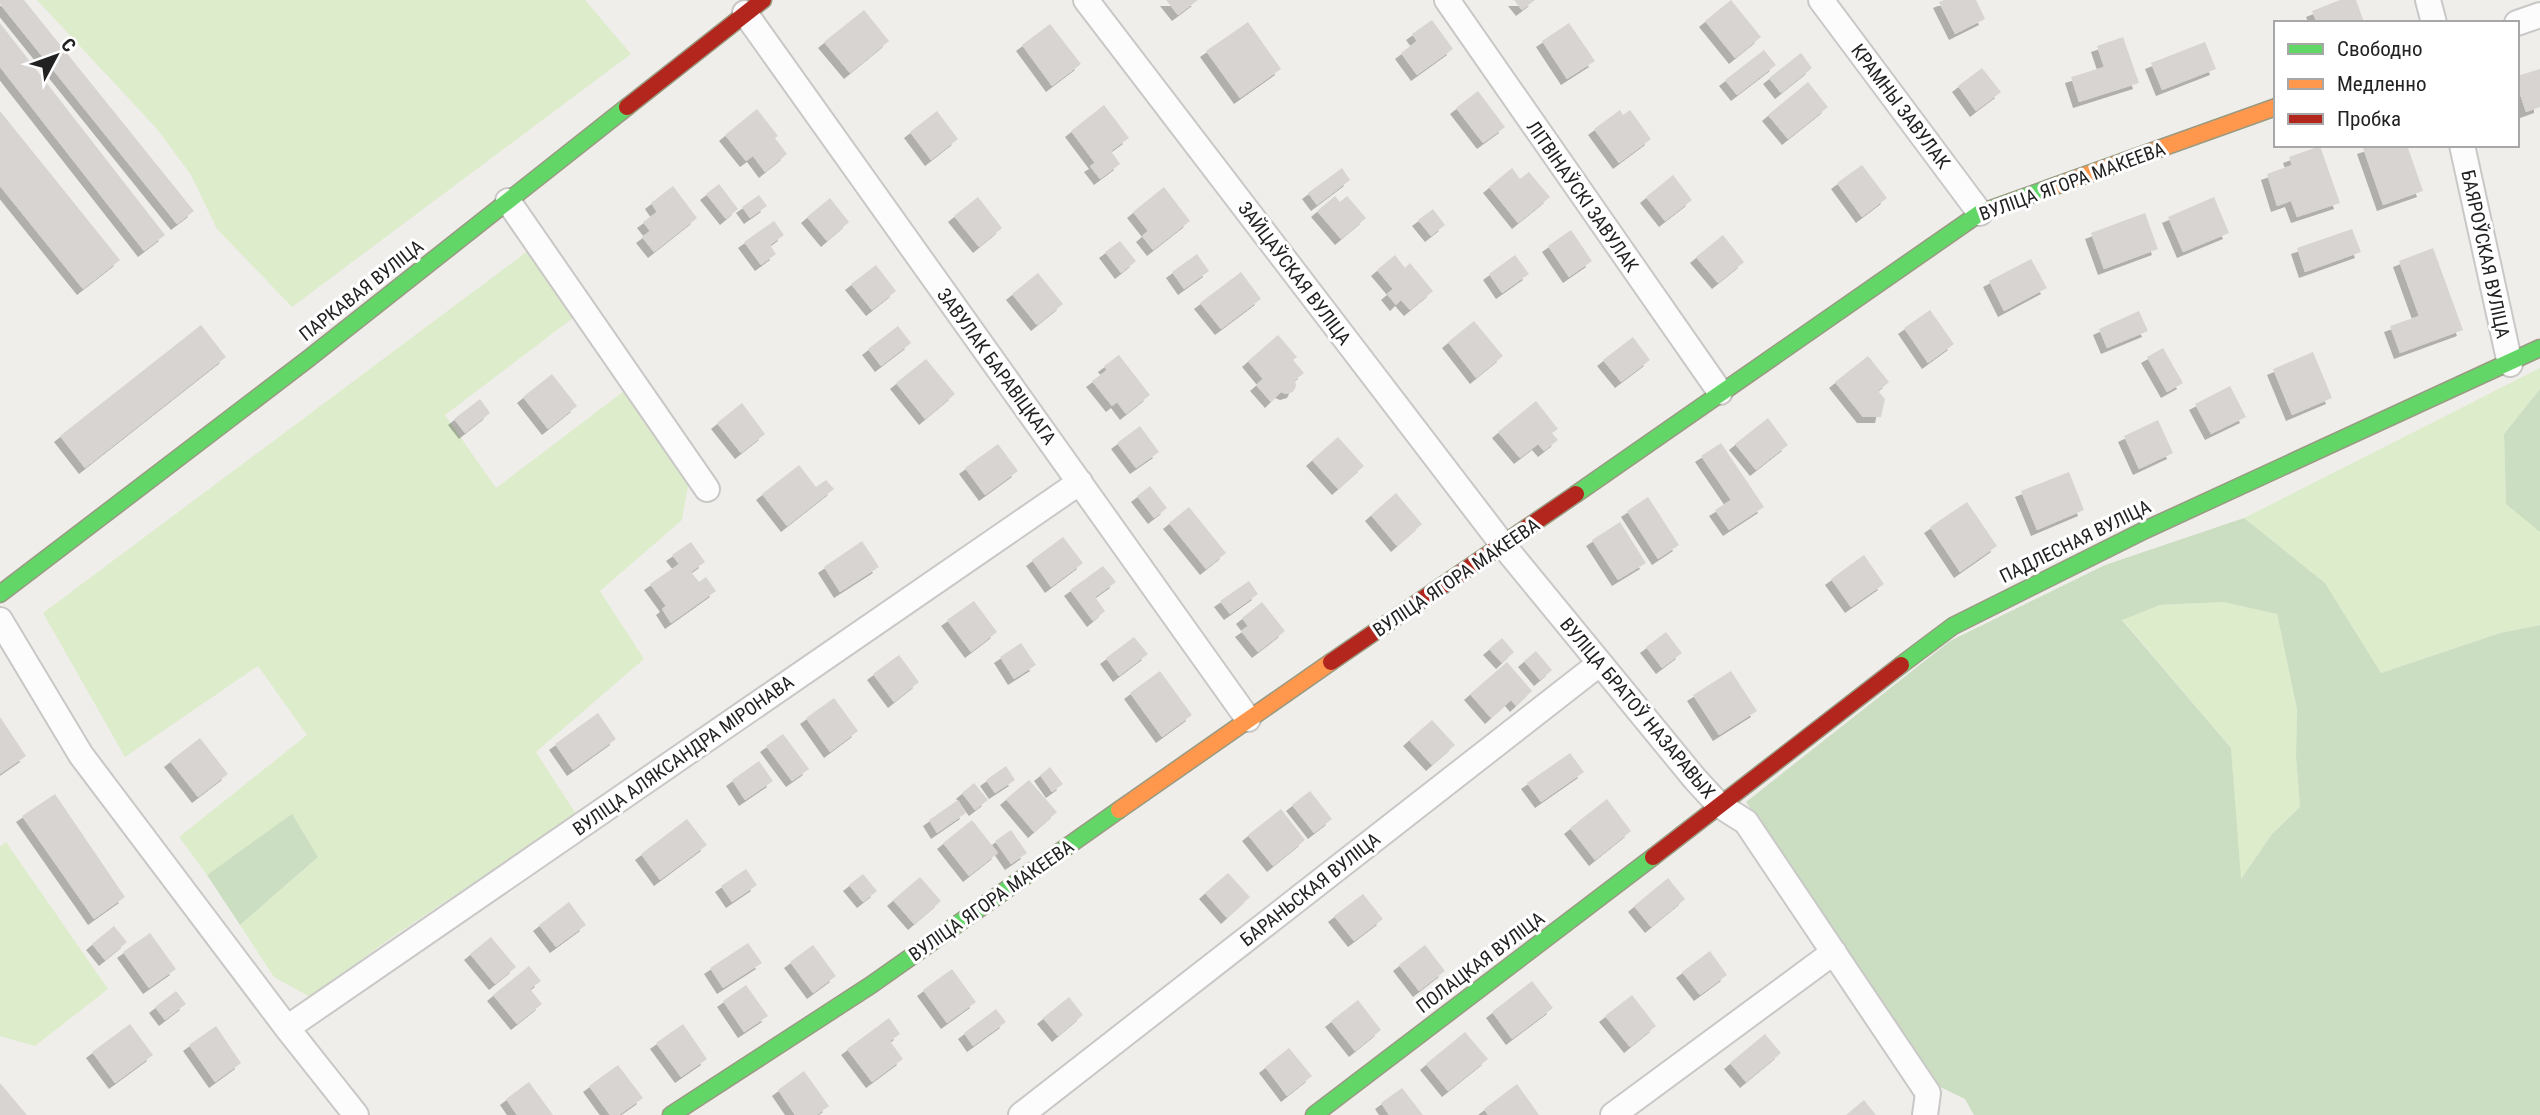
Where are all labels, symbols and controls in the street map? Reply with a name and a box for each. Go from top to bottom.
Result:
north arrow [21,21,91,91]
legend [2274,21,2519,147]
text: С [56,34,81,57]
text: Свободно [2337,37,2423,61]
street label: КРАМНЫ ЗАВУЛАК [1846,39,1955,173]
text: Медленно [2337,72,2426,96]
text: Пробка [2337,107,2401,131]
street label: ЛІТВІНАЎСКІ ЗАВУЛАК [1522,116,1644,277]
street label: ВУЛІЦА ЯГОРА МАКЕЕВА [1976,137,2168,226]
street label: БАЯРОЎСКАЯ ВУЛІЦА [2456,168,2515,340]
street label: ЗАЙЦАЎСКАЯ ВУЛІЦА [1233,197,1356,349]
street label: ПАРКАВАЯ ВУЛІЦА [295,235,428,346]
street label: ЗАВУЛАК БАРАВІЦКАГА [932,284,1061,449]
street label: ПАДЛЕСНАЯ ВУЛІЦА [1996,495,2155,588]
street label: ВУЛІЦА ЯГОРА МАКЕЕВА [1369,513,1544,642]
street label: ВУЛІЦА БРАТОЎ НАЗАРАВЫХ [1555,613,1720,803]
street label: ВУЛІЦА АЛЯКСАНДРА МІРОНАВА [568,670,798,841]
street label: БАРАНЬСКАЯ ВУЛІЦА [1236,828,1385,951]
street label: ВУЛІЦА ЯГОРА МАКЕЕВА [904,835,1078,966]
street label: ПОЛАЦКАЯ ВУЛІЦА [1412,907,1549,1018]

